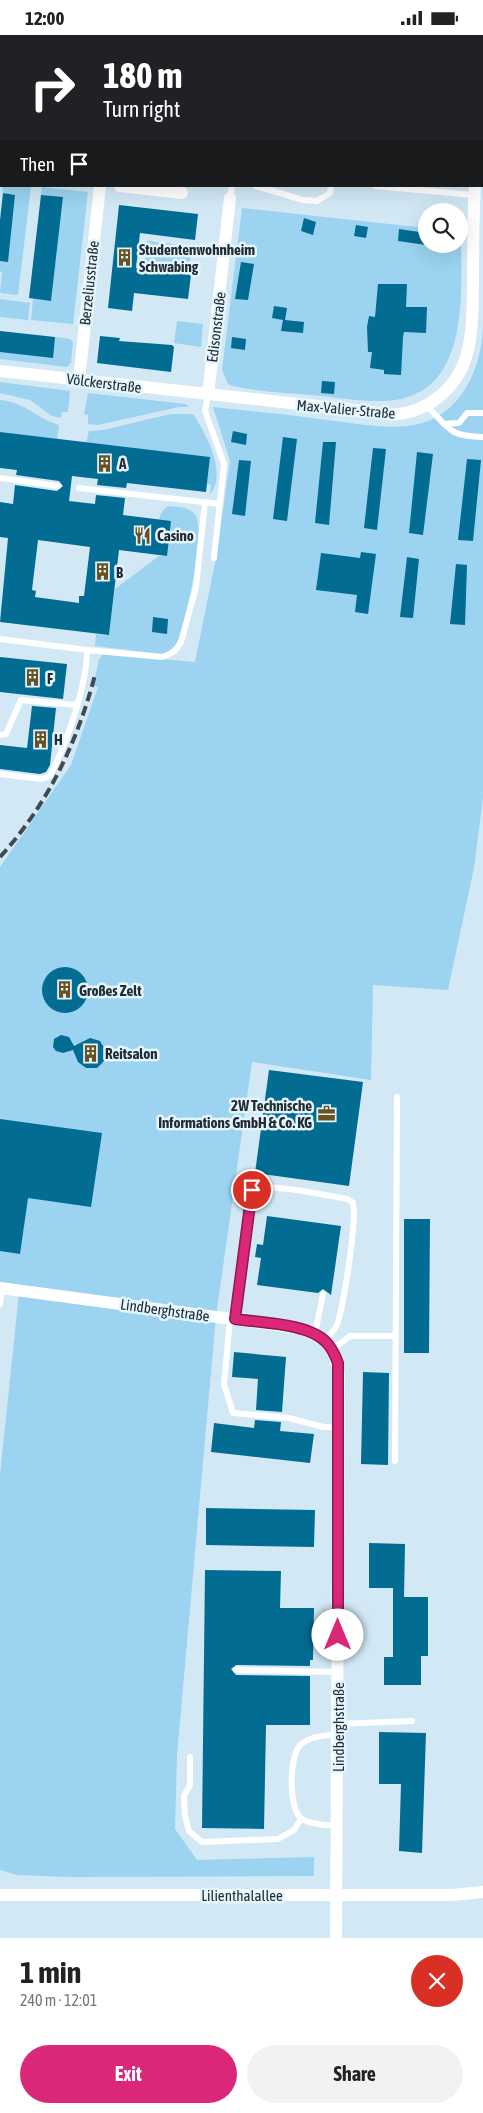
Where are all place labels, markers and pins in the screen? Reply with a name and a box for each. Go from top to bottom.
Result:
place label: Studentenwohnheim Schwabing [139,241,255,275]
building icon: Studentenwohnheim Schwabing [115,248,135,268]
building icon: A [95,453,115,473]
place label: A [118,455,127,472]
restaurant icon: Casino [133,525,153,545]
place label: Casino [157,527,194,544]
building icon: B [92,562,112,582]
place label: B [116,564,124,581]
building icon: F [23,668,43,688]
place label: F [47,670,53,687]
building icon: H [30,729,50,749]
place label: H [54,731,63,748]
building icon: Großes Zelt [55,980,75,1000]
place label: Großes Zelt [79,982,142,999]
building icon: Reitsalon [81,1043,101,1063]
place label: Reitsalon [105,1045,158,1062]
place label: 2W Technische Informations GmbH & Co. KG [158,1097,312,1131]
office icon: 2W Technische Informations GmbH & Co. KG [316,1104,336,1124]
pin [231,1169,273,1211]

